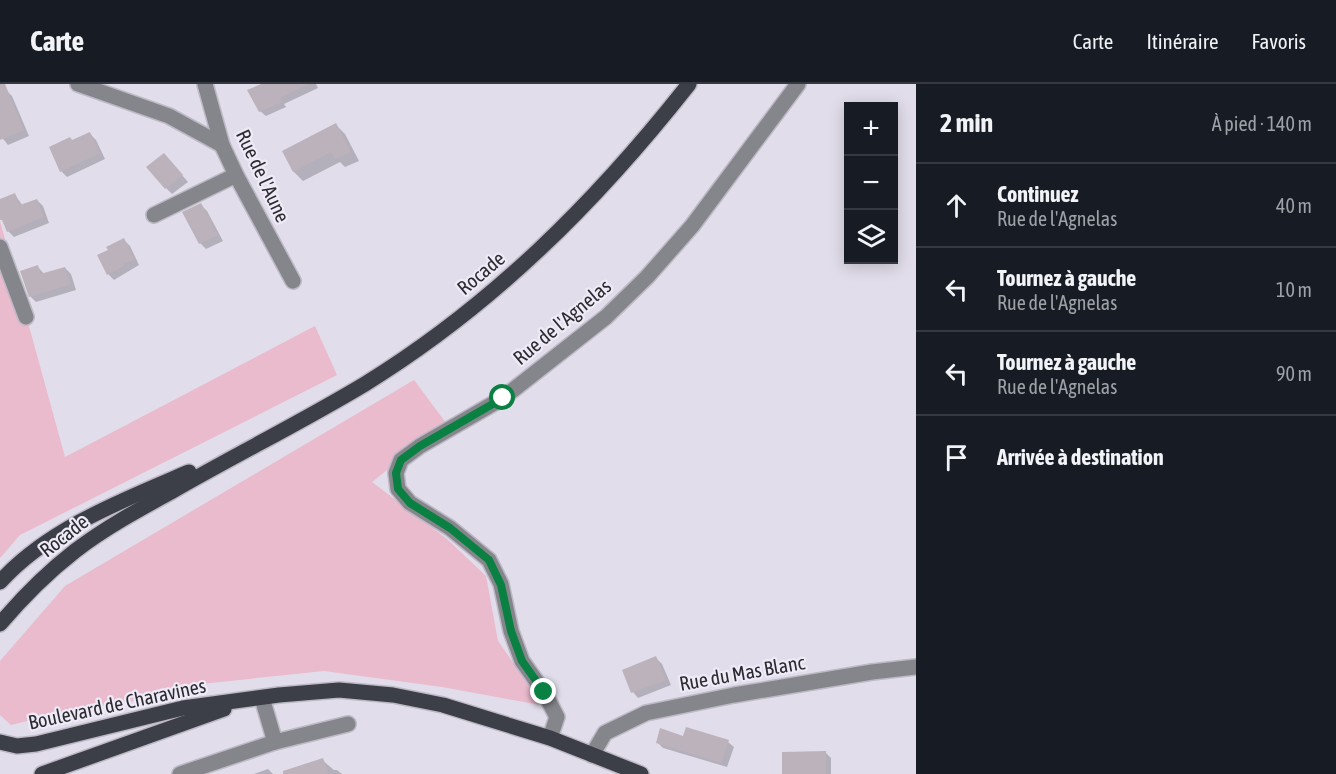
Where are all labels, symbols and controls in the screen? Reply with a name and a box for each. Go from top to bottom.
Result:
text: Carte [30,25,84,57]
text: Carte [1073,29,1113,53]
text: Itinéraire [1146,29,1218,53]
text: Favoris [1251,29,1306,53]
map controls [844,102,898,264]
button: + [844,102,898,156]
text: 2 min [940,108,993,138]
text: À pied · 140 m [1212,112,1312,135]
street label: Rue de l'Aune [232,126,295,226]
button: − [844,156,898,210]
text: Continuez [997,181,1079,207]
icon: ahead [940,189,973,222]
text: 40 m [1276,194,1312,217]
text: Rue de l'Agnelas [997,207,1117,230]
button: layers [844,210,898,264]
street label: Rocade [452,246,509,299]
text: Tournez à gauche [997,265,1136,291]
icon: left [940,273,973,306]
street label: Rue de l'Agnelas [508,274,615,369]
text: 10 m [1276,278,1312,301]
text: Rue de l'Agnelas [997,291,1117,314]
text: Tournez à gauche [997,349,1136,375]
icon: left [940,357,973,390]
text: 90 m [1276,362,1312,385]
text: Rue de l'Agnelas [997,375,1117,398]
route start [489,384,515,410]
icon: arrive [940,441,973,474]
text: Arrivée à destination [997,444,1164,470]
street label: Rocade [35,510,92,561]
street label: Rue du Mas Blanc [677,650,807,695]
street label: Boulevard de Charavines [26,673,208,734]
route end [530,678,556,704]

